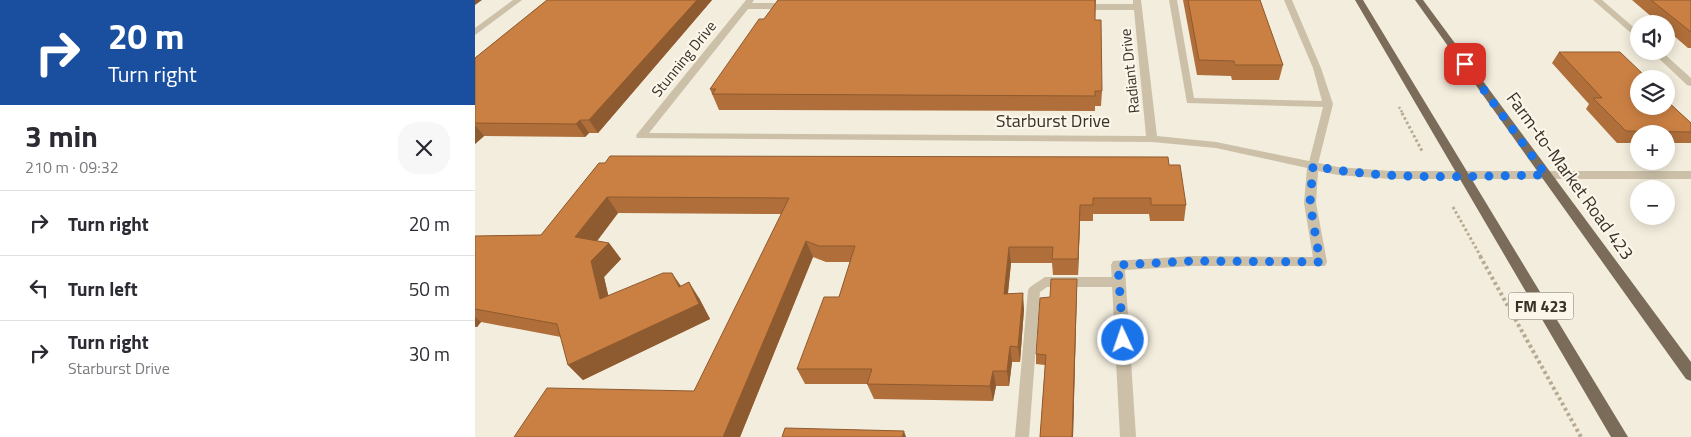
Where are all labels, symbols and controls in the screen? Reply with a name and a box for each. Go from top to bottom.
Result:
text: 20 m [108,9,184,63]
map controls [1630,15,1675,225]
button: sound [1630,15,1675,60]
street label: Stunning Drive [646,16,722,102]
icon: right [25,20,90,85]
street label: Radiant Drive [1114,28,1145,114]
pin [1444,43,1486,85]
icon: arrive [1451,50,1479,78]
text: Turn right [108,57,197,91]
button: layers [1630,70,1675,115]
street label: Farm-to-Market Road 423 [1500,86,1641,265]
street label: Starburst Drive [996,107,1110,134]
text: 3 min [25,113,98,159]
button: close [398,122,450,174]
button: + [1630,125,1675,170]
text: 210 m · 09:32 [25,155,119,179]
button: − [1630,180,1675,225]
icon: right [25,209,53,237]
text: Turn right [68,209,149,238]
text: 20 m [409,209,450,238]
icon: left [25,274,53,302]
text: Turn left [68,274,138,303]
text: 50 m [409,274,450,303]
road number: FM 423 [1509,292,1573,320]
position arrow [1096,313,1148,365]
text: Turn right [68,327,149,356]
icon: right [25,339,53,367]
text: 30 m [409,339,450,368]
text: Starburst Drive [68,356,170,380]

